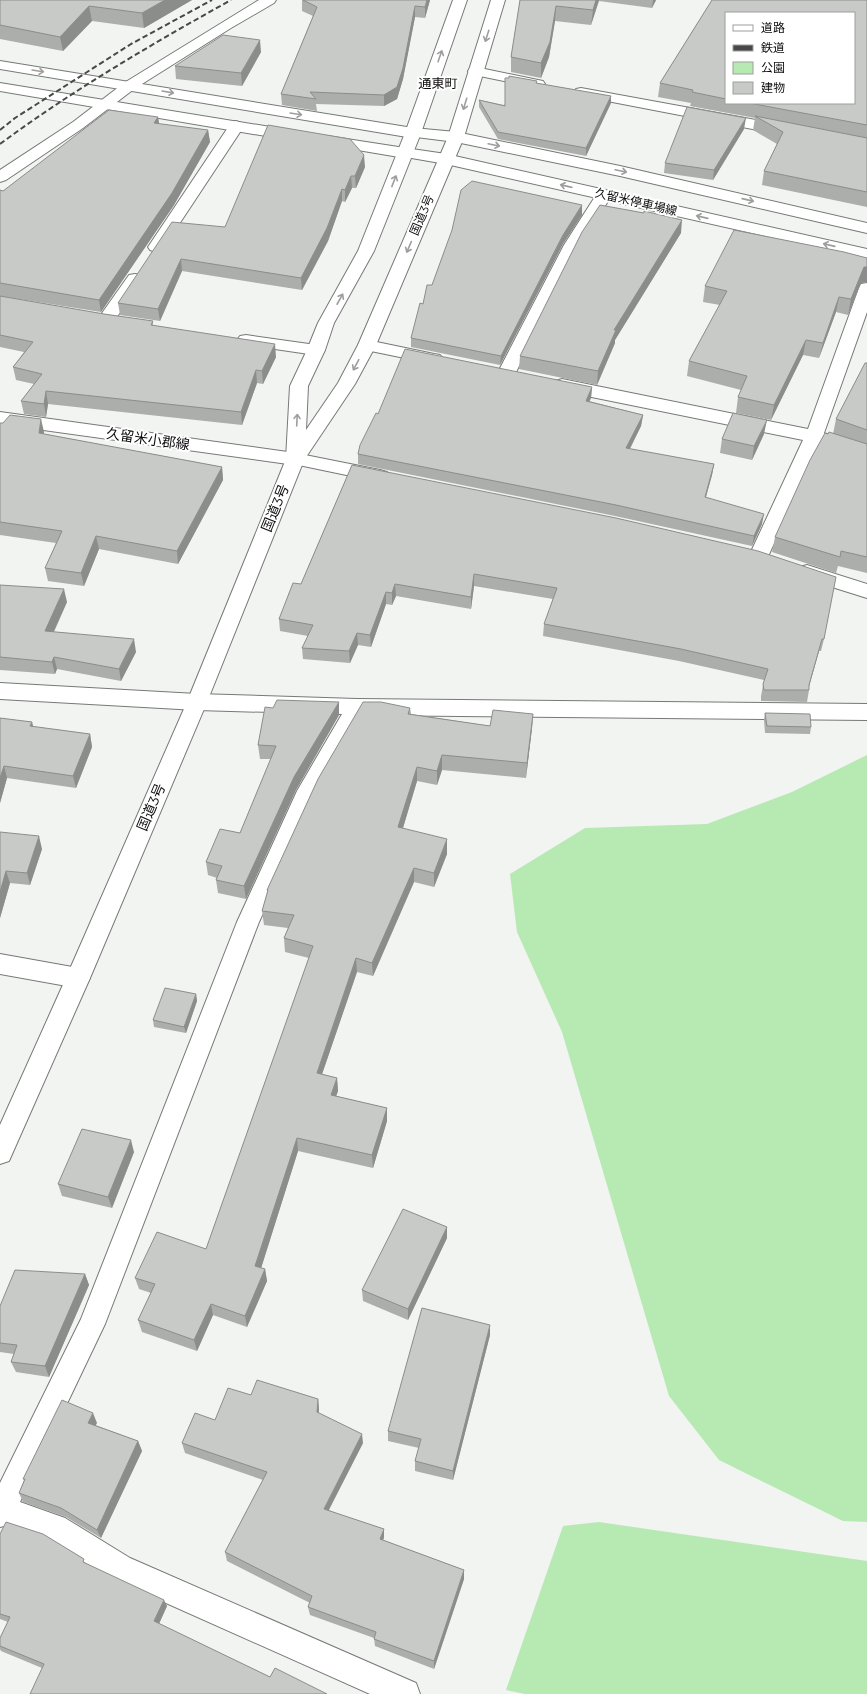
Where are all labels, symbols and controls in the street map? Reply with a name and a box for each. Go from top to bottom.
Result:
legend [725,12,855,104]
text: 道路 [761,20,785,35]
one-way arrow [483,29,490,42]
text: 鉄道 [761,40,785,55]
one-way arrow [437,50,444,63]
text: 公園 [761,60,785,75]
one-way arrow [32,67,45,75]
district label: 通東町 [418,75,458,91]
text: 建物 [761,80,785,95]
one-way arrow [161,89,174,97]
one-way arrow [461,97,468,110]
one-way arrow [289,110,302,118]
one-way arrow [487,141,500,149]
one-way arrow [614,168,627,176]
one-way arrow [390,176,398,188]
one-way arrow [560,182,573,190]
street label: 久留米停車場線 [593,185,679,218]
street label: 国道3号 [406,192,437,237]
one-way arrow [741,197,754,205]
one-way arrow [696,212,709,220]
one-way arrow [404,240,412,252]
one-way arrow [823,241,836,249]
one-way arrow [336,293,344,305]
one-way arrow [352,359,359,371]
one-way arrow [294,414,301,427]
street label: 久留米小郡線 [105,424,191,454]
street label: 国道3号 [257,481,293,535]
street label: 国道3号 [133,781,169,833]

